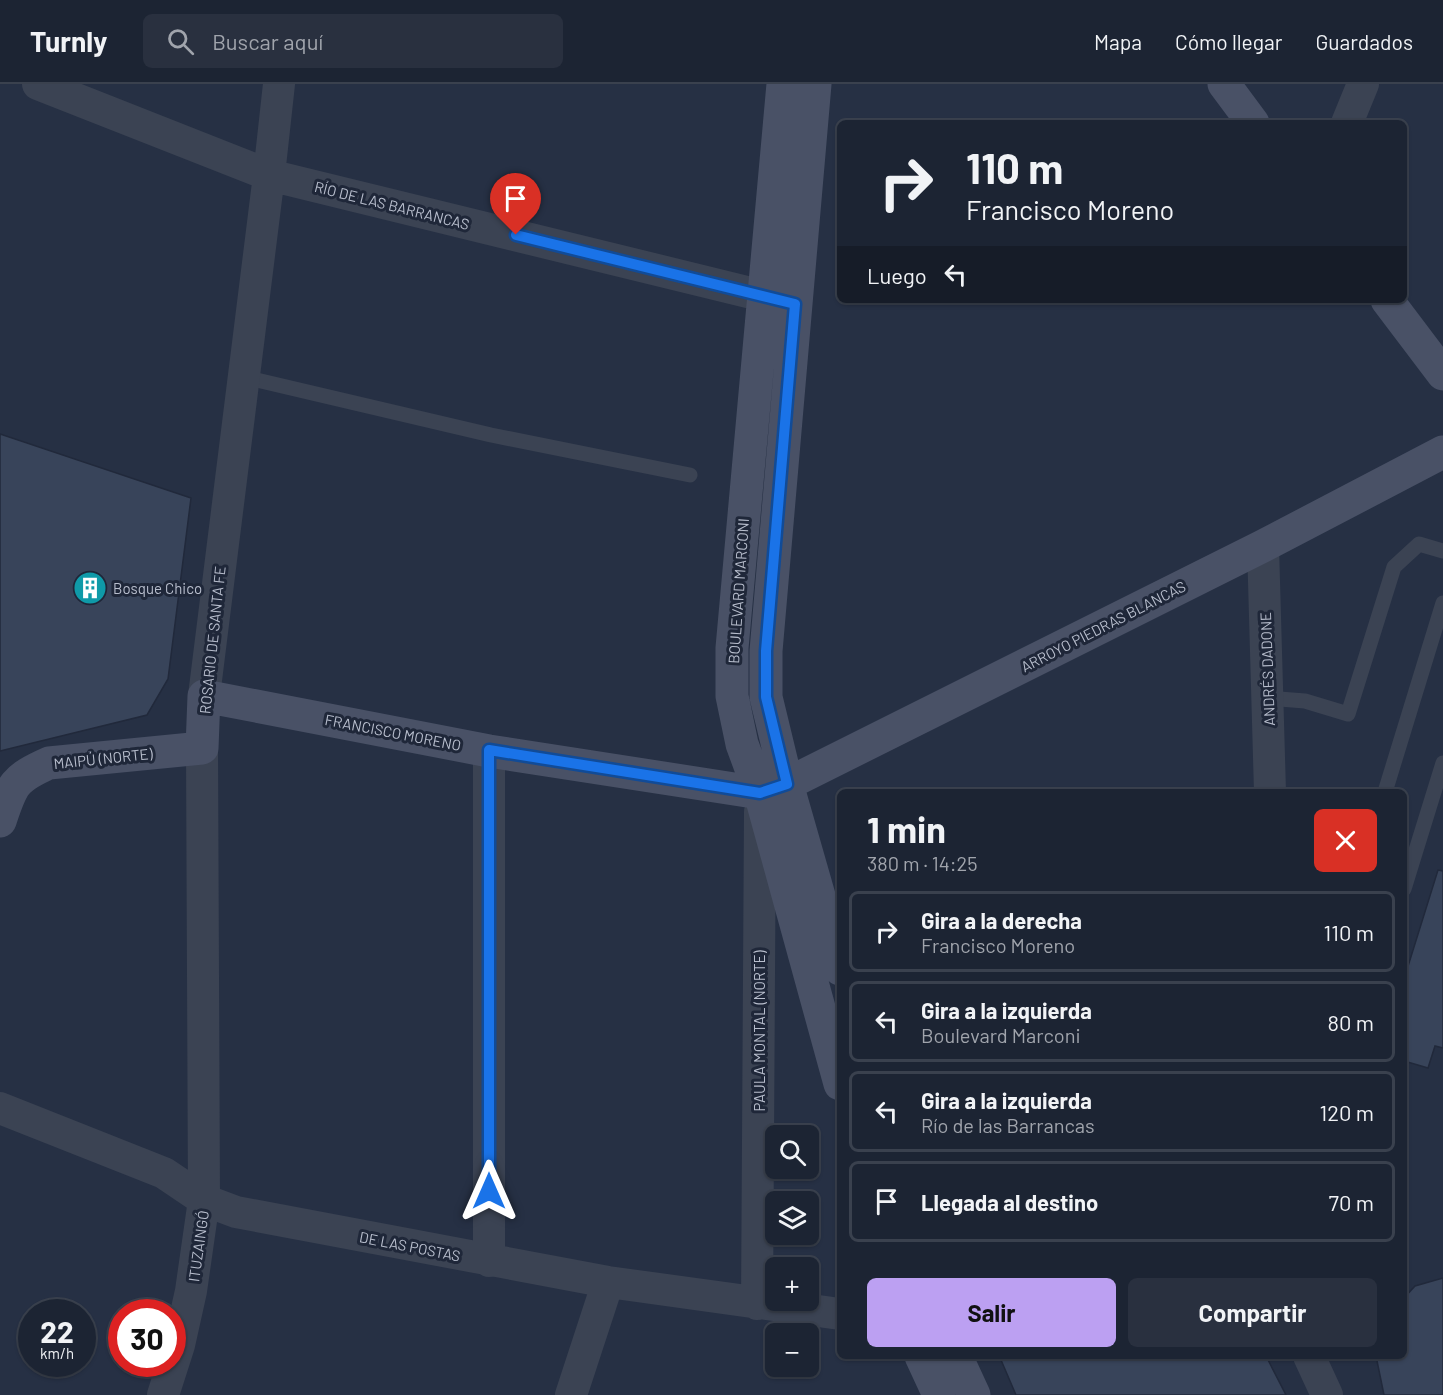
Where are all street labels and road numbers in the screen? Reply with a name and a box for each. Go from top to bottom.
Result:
street label: RÍO DE LAS BARRANCAS [313,177,471,233]
street label: BOULEVARD MARCONI [724,518,752,664]
street label: ROSARIO DE SANTA FE [195,565,229,715]
street label: ARROYO PIEDRAS BLANCAS [1018,577,1188,675]
street label: ANDRÉS DADONE [1256,612,1278,726]
street label: FRANCISCO MORENO [323,710,463,754]
street label: MAIPÚ (NORTE) [53,744,153,772]
street label: PAULA MONTAL (NORTE) [750,950,768,1112]
street label: ITUZAINGÓ [184,1209,212,1283]
street label: DE LAS POSTAS [358,1227,462,1265]

